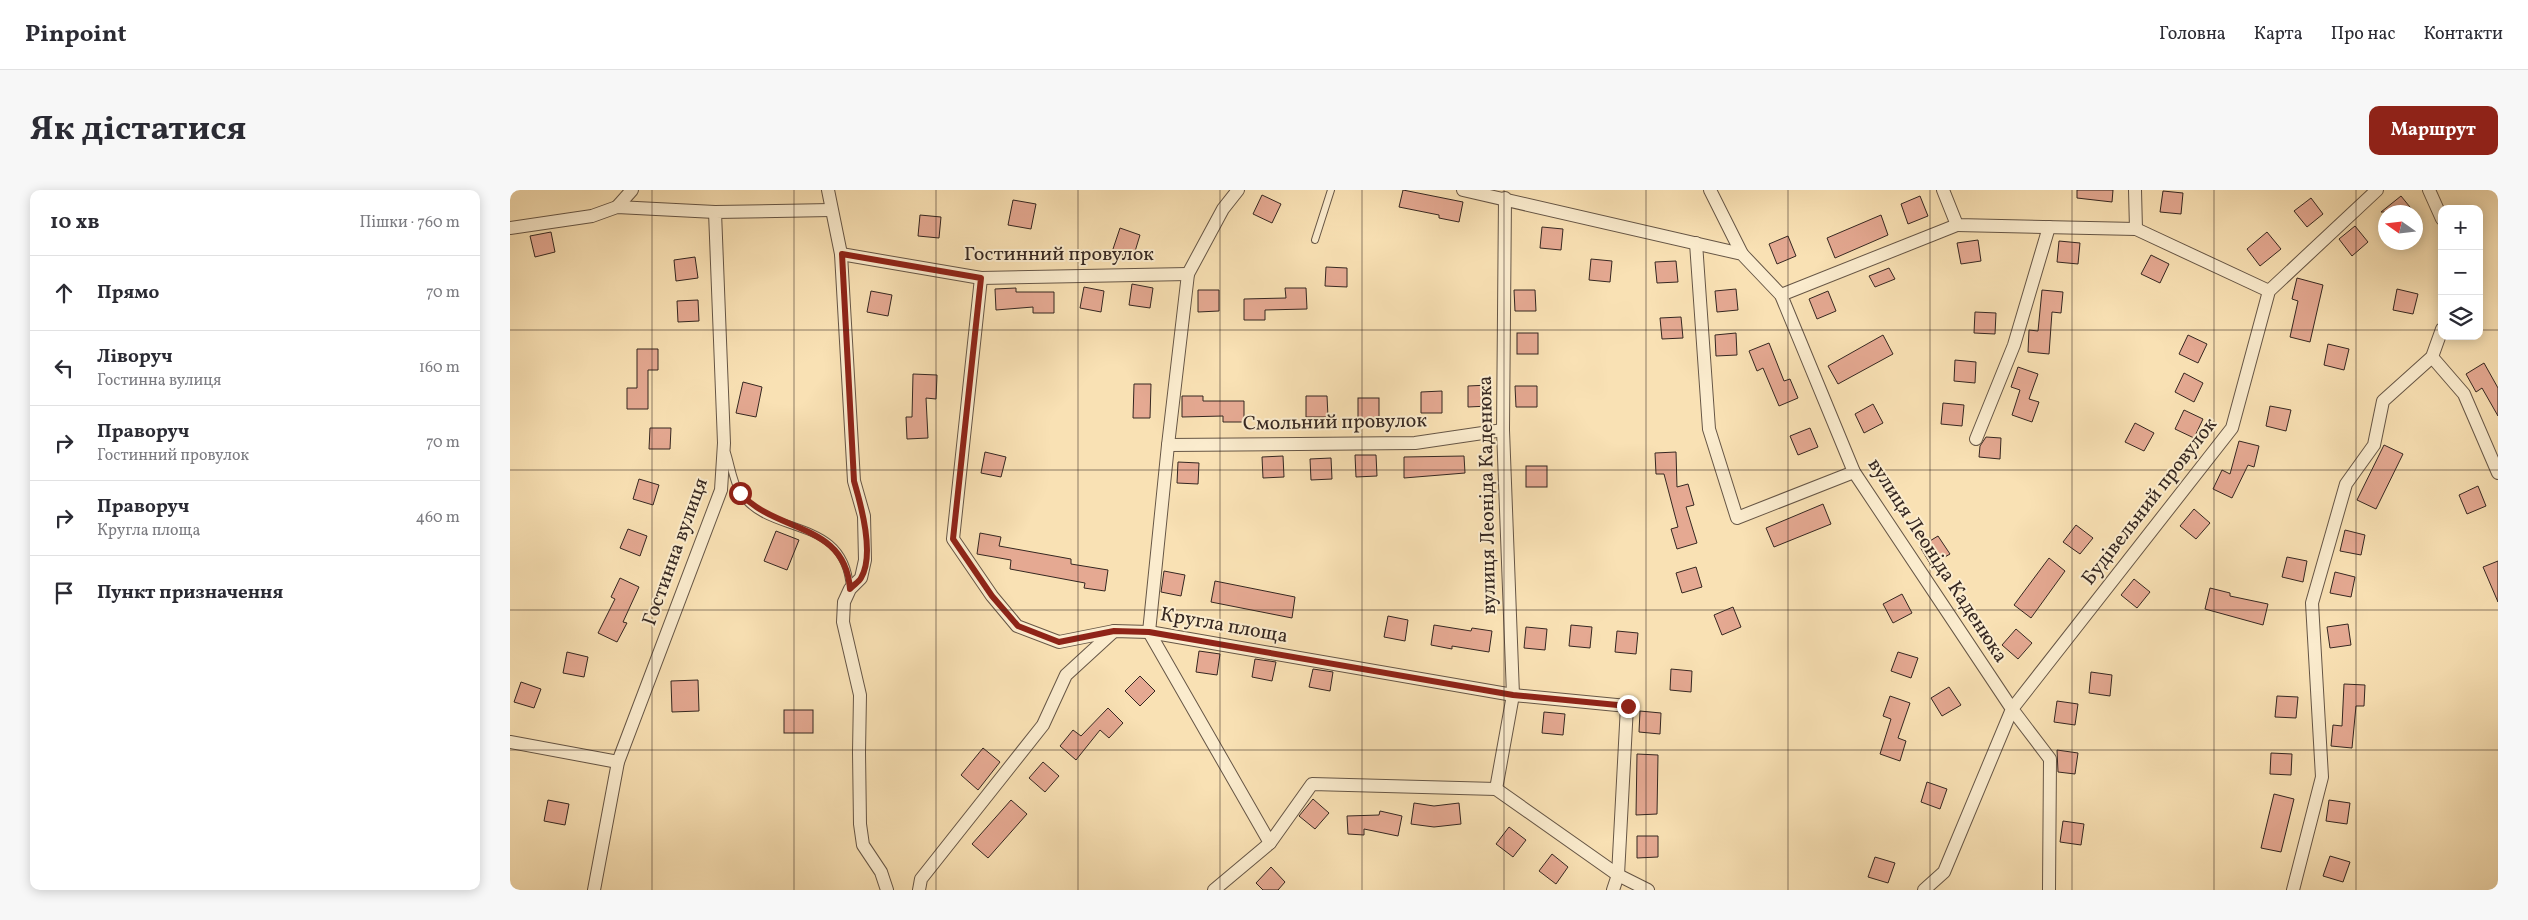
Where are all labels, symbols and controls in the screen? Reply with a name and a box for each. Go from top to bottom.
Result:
text: Pinpoint [25,18,127,52]
text: Головна [2159,22,2226,47]
text: Карта [2254,22,2303,47]
text: Про нас [2331,22,2396,47]
text: Контакти [2424,22,2503,47]
text: Як дістатися [30,106,246,154]
button: Маршрут [2369,106,2498,155]
north arrow [2378,205,2423,250]
map controls [2438,205,2483,340]
button: + [2438,205,2483,250]
text: 10 хв [50,208,100,237]
text: Пішки · 760 m [359,212,460,234]
street label: Гостинний провулок [964,241,1154,269]
button: − [2438,250,2483,295]
icon: ahead [50,279,78,307]
text: Прямо [97,280,159,306]
text: 70 m [426,282,460,304]
button: layers [2438,295,2483,340]
text: Ліворуч [97,344,172,370]
icon: left [50,354,78,382]
text: 160 m [419,357,460,379]
text: Гостинна вулиця [97,370,221,392]
street label: вулиця Леоніда Каденюка [1472,375,1504,615]
street label: Смольний провулок [1243,407,1428,439]
street label: Будівельний провулок [2075,412,2225,592]
text: Праворуч [97,419,189,445]
icon: right [50,429,78,457]
text: 70 m [426,432,460,454]
text: Гостинний провулок [97,445,249,467]
street label: вулиця Леоніда Каденюка [1860,453,2014,669]
street label: Гостинна вулиця [636,474,716,630]
route start [729,482,752,505]
text: Праворуч [97,494,189,520]
icon: right [50,504,78,532]
text: 460 m [416,507,460,529]
text: Кругла площа [97,520,200,542]
icon: arrive [50,579,78,607]
text: Пункт призначення [97,580,283,606]
street label: Кругла площа [1158,601,1290,651]
route end [1617,695,1640,718]

